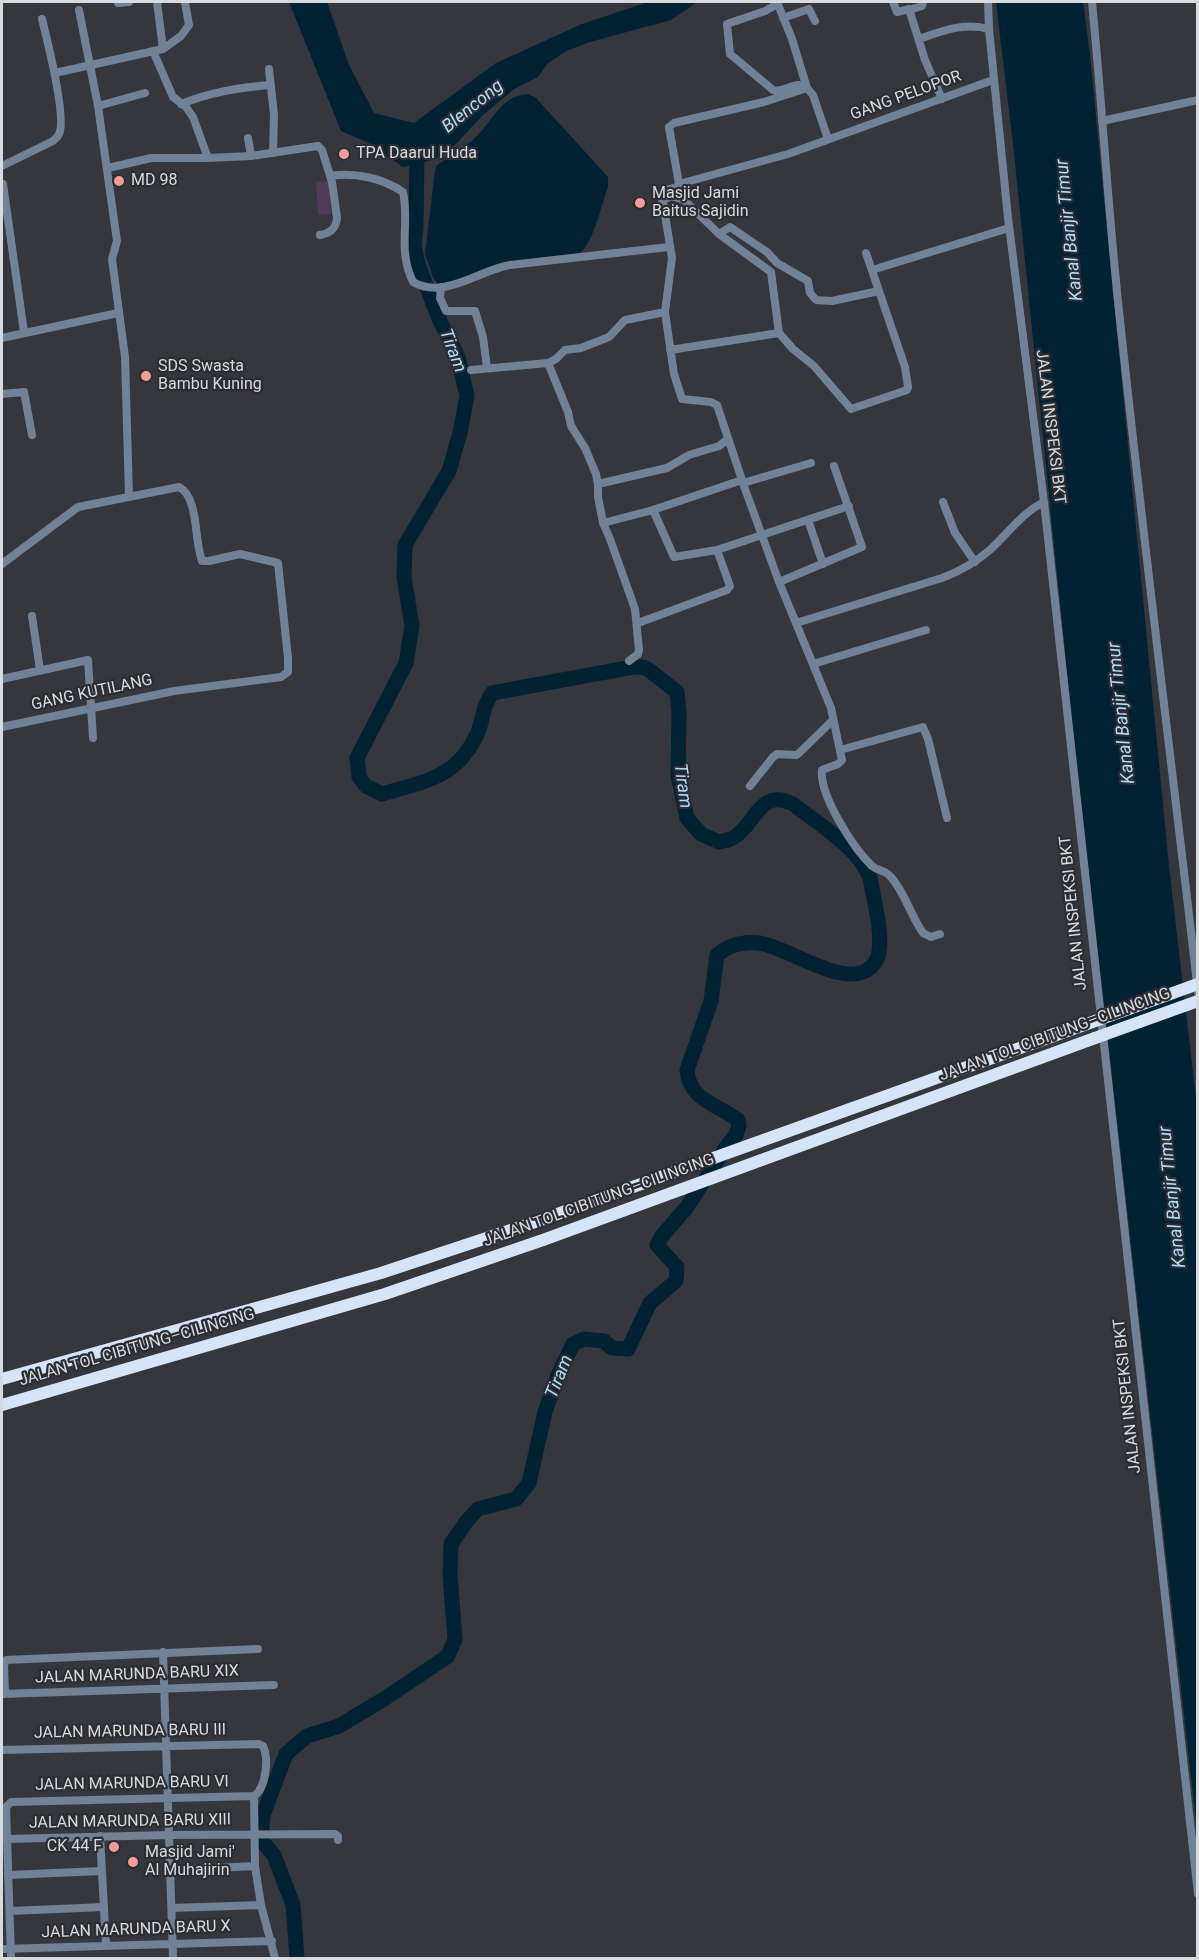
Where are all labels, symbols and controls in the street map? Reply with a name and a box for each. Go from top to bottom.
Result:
street label: GANG PELOPOR [848,67,964,125]
water label: Blencong [438,76,508,138]
place label: TPA Daarul Huda [356,144,477,164]
marker: TPA Daarul Huda [337,147,351,161]
water label: Kanal Banjir Timur [1052,158,1088,302]
place label: MD 98 [131,171,177,191]
marker: MD 98 [112,174,126,188]
place label: Masjid Jami Baitus Sajidin [652,184,749,222]
marker: Masjid Jami Baitus Sajidin [633,196,647,210]
water label: Tiram [434,326,470,376]
street label: JALAN INSPEKSI BKT [1031,349,1069,505]
place label: SDS Swasta Bambu Kuning [158,357,262,395]
marker: SDS Swasta Bambu Kuning [139,369,153,383]
water label: Kanal Banjir Timur [1104,641,1140,785]
street label: GANG KUTILANG [30,671,154,715]
water label: Tiram [668,762,696,810]
street label: JALAN INSPEKSI BKT [1056,835,1092,991]
street label: JALAN TOL CIBITUNG–CILINCING [937,984,1173,1086]
water label: Kanal Banjir Timur [1155,1125,1191,1269]
street label: JALAN TOL CIBITUNG–CILINCING [481,1150,717,1252]
street label: JALAN TOL CIBITUNG–CILINCING [17,1305,257,1391]
street label: JALAN INSPEKSI BKT [1110,1318,1146,1474]
water label: Tiram [542,1352,578,1402]
street label: JALAN MARUNDA BARU XIX [35,1662,239,1688]
street label: JALAN MARUNDA BARU III [34,1721,226,1743]
street label: JALAN MARUNDA BARU VI [35,1773,229,1795]
street label: JALAN MARUNDA BARU XIII [29,1811,231,1833]
place label: CK 44 F [47,1837,102,1857]
marker: CK 44 F [107,1840,121,1854]
place label: Masjid Jami' Al Muhajirin [145,1843,235,1881]
marker: Masjid Jami' Al Muhajirin [126,1855,140,1869]
street label: JALAN MARUNDA BARU X [41,1917,231,1943]

